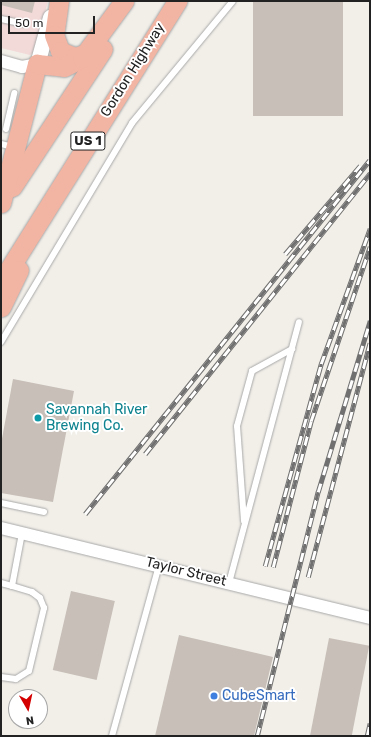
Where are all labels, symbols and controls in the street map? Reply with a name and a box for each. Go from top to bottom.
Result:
scale bar [10,8,97,34]
text: 50 m [15,16,43,30]
street label: Gordon Highway [97,20,169,120]
road number: US 1 [70,130,106,152]
place label: Savannah River Brewing Co. [46,402,147,434]
marker: Savannah River Brewing Co. [33,413,43,423]
street label: Taylor Street [144,554,228,590]
place label: CubeSmart [222,688,296,704]
north arrow [8,689,48,729]
marker: CubeSmart [209,691,219,701]
text: N [25,713,35,727]

